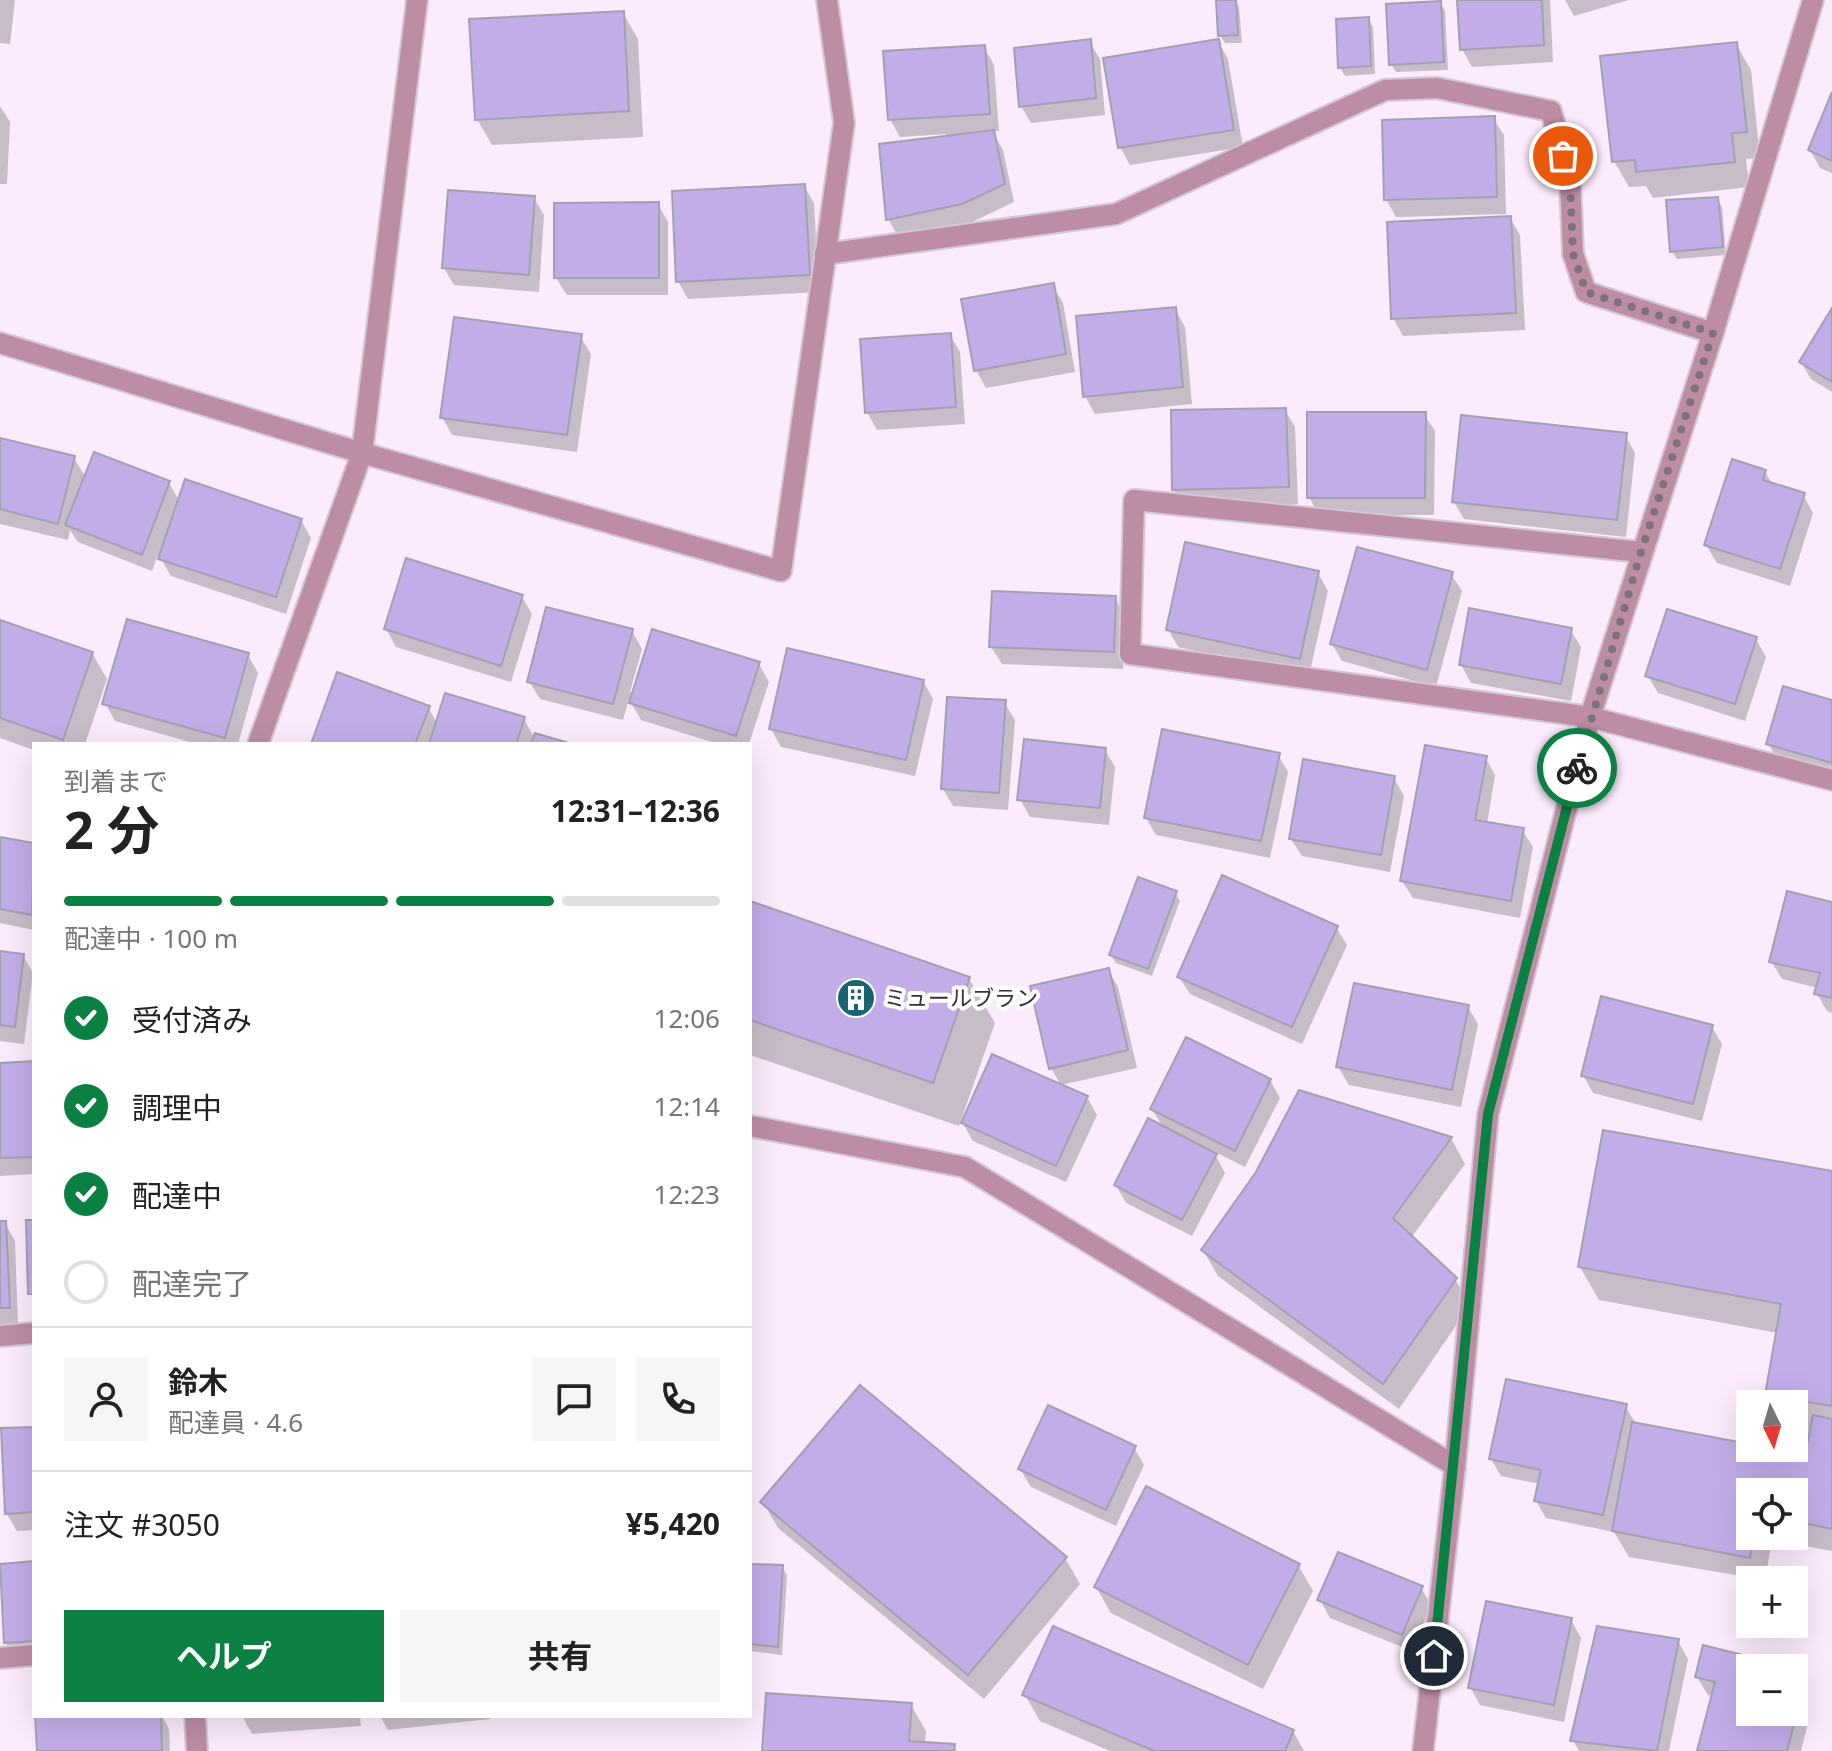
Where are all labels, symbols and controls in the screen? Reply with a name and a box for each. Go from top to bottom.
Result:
pin [1529,122,1597,190]
icon: bag [1541,134,1585,178]
courier [1537,728,1617,808]
icon: bike [1555,746,1599,790]
text: 到着まで [64,763,168,799]
text: 12:31–12:36 [551,790,720,831]
text: 2 分 [64,793,159,864]
text: 配達中 · 100 m [64,920,238,956]
building icon: ミュールブラン [835,977,877,1019]
place label: ミュールブラン [884,982,1038,1012]
icon: check [64,996,108,1040]
text: 受付済み [132,999,252,1040]
text: 12:06 [654,1000,720,1036]
icon: check [64,1084,108,1128]
text: 調理中 [132,1087,222,1128]
text: 12:14 [654,1088,720,1124]
icon: check [64,1172,108,1216]
text: 配達中 [132,1175,222,1216]
text: 12:23 [654,1176,720,1212]
text: 配達完了 [132,1263,252,1304]
button: person [64,1357,148,1441]
button: chat [532,1357,616,1441]
button: phone [636,1357,720,1441]
text: 鈴木 [168,1361,228,1402]
north arrow [1736,1390,1808,1462]
map controls [1736,1390,1808,1726]
text: 配達員 · 4.6 [168,1404,303,1440]
button: locate [1736,1478,1808,1550]
text: ¥5,420 [626,1503,720,1544]
text: 注文 #3050 [64,1504,220,1545]
button: + [1736,1566,1808,1638]
button: ヘルプ [64,1610,384,1702]
button: 共有 [400,1610,720,1702]
pin [1400,1622,1468,1690]
icon: home [1412,1634,1456,1678]
button: − [1736,1654,1808,1726]

